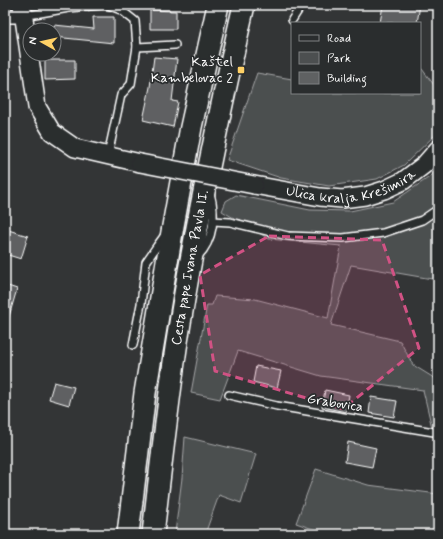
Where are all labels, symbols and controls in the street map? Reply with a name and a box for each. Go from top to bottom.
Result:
north arrow [22,22,62,62]
legend [291,22,421,94]
text: Road [327,31,351,47]
text: N [26,36,41,45]
text: Park [327,51,351,67]
place label: Kaštel Kambelovac 2 [151,53,233,87]
marker: Kaštel Kambelovac 2 [236,65,246,75]
text: Building [327,71,367,88]
street label: Ulica kralja Krešimira [285,165,420,208]
street label: Cesta pape Ivana Pavla II. [168,188,213,347]
street label: Grabovica [306,390,364,416]

